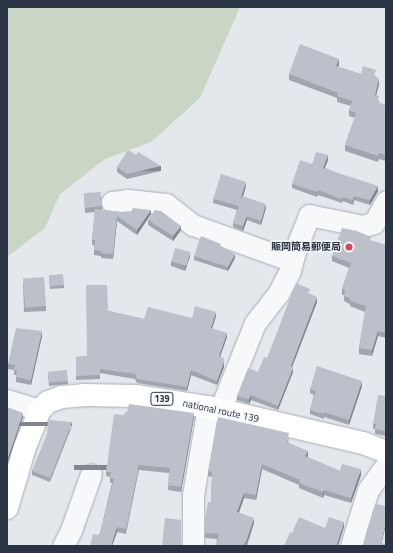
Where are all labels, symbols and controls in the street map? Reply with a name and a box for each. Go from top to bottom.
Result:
place label: 賑岡簡易郵便局 [271,241,341,253]
marker: 賑岡簡易郵便局 [344,242,354,252]
road number: 139 [150,392,174,406]
street label: national route 139 [182,397,260,425]

